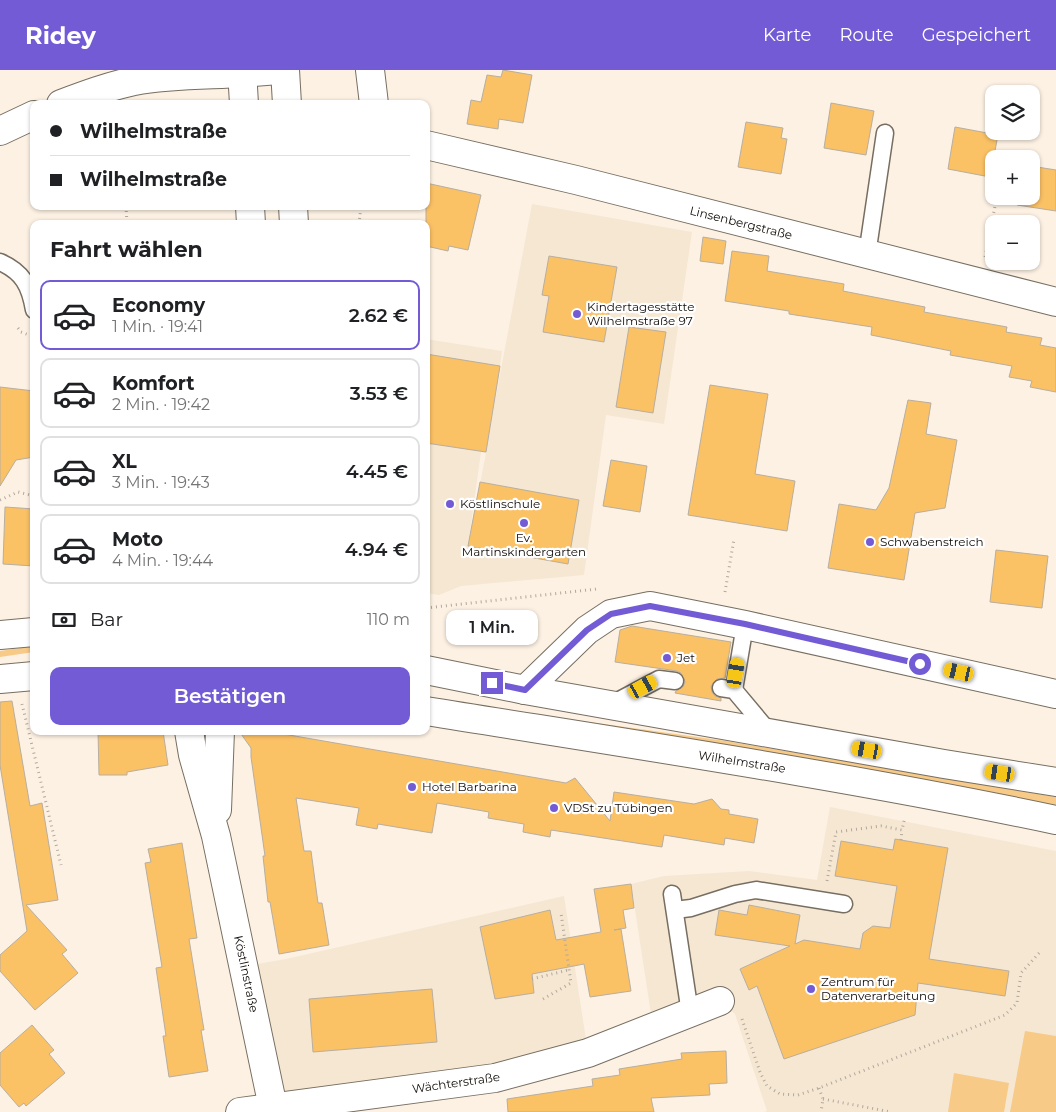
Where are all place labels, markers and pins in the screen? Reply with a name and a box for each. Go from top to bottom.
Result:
place label: Kindertagesstätte Wilhelmstraße 97 [587,299,694,328]
marker: Kindertagesstätte Wilhelmstraße 97 [571,308,583,320]
place label: Köstlinschule [460,496,540,511]
marker: Köstlinschule [444,498,456,510]
marker: Ev. Martinskindergarten [518,517,530,529]
place label: Ev. Martinskindergarten [462,530,586,559]
place label: Schwabenstreich [880,534,984,549]
marker: Schwabenstreich [864,536,876,548]
place label: Jet [676,650,695,665]
marker: Jet [661,652,673,664]
place label: Hotel Barbarina [422,779,517,794]
marker: Hotel Barbarina [406,781,418,793]
place label: VDSt zu Tübingen [564,800,673,815]
marker: VDSt zu Tübingen [548,802,560,814]
place label: Zentrum für Datenverarbeitung [821,974,935,1003]
marker: Zentrum für Datenverarbeitung [805,983,817,995]

